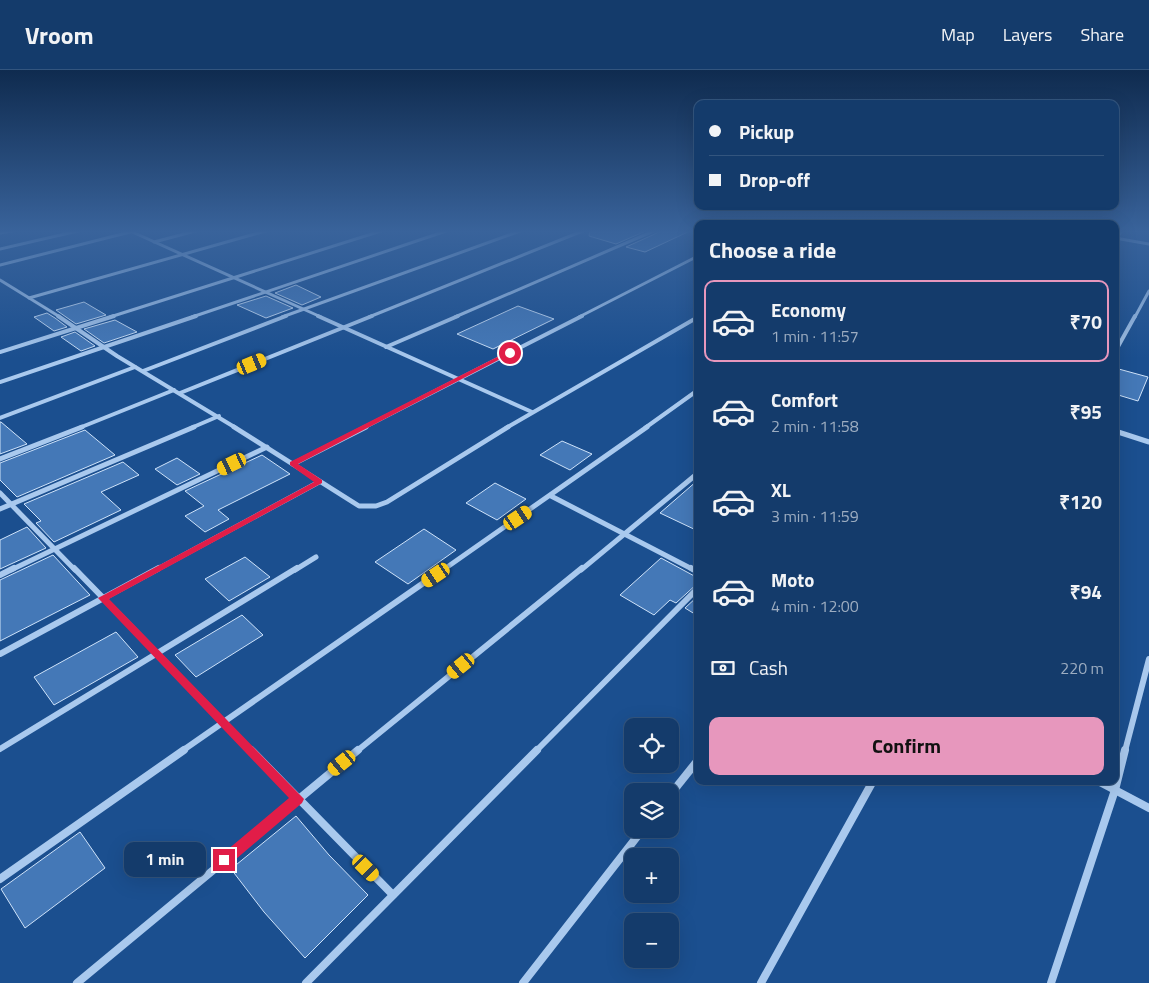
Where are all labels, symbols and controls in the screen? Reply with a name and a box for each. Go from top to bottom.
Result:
text: Vroom [25,17,94,53]
text: Map [941,21,975,48]
text: Layers [1003,21,1052,48]
text: Share [1080,21,1124,48]
text: Pickup [739,117,794,146]
text: Drop-off [739,165,810,194]
text: Choose a ride [709,233,836,267]
text: Economy [771,295,846,324]
icon: car [711,299,756,344]
text: ₹70 [1070,307,1102,336]
text: 1 min · 11:57 [771,324,859,348]
route start [499,342,521,364]
car [235,351,268,377]
text: Comfort [771,385,838,414]
icon: car [711,389,756,434]
text: ₹95 [1070,397,1102,426]
text: 2 min · 11:58 [771,414,859,438]
car [215,451,248,477]
text: XL [771,475,791,504]
icon: car [711,479,756,524]
text: ₹120 [1059,487,1102,516]
car [501,503,534,533]
text: 3 min · 11:59 [771,504,859,528]
car [419,560,452,590]
text: Moto [771,565,814,594]
icon: car [711,569,756,614]
text: ₹94 [1070,577,1102,606]
text: 4 min · 12:00 [771,594,859,618]
car [444,651,477,681]
text: Cash [749,653,788,682]
icon: cash [709,654,737,682]
text: 220 m [1060,656,1104,680]
button: Confirm [709,717,1104,775]
map controls [624,718,679,968]
button: locate [624,718,679,773]
car [325,748,358,778]
button: layers [624,783,679,838]
callout: 1 min [124,842,206,878]
text: 1 min [146,847,184,871]
button: + [624,848,679,903]
route end [213,849,235,871]
car [350,852,381,884]
button: − [624,913,679,968]

